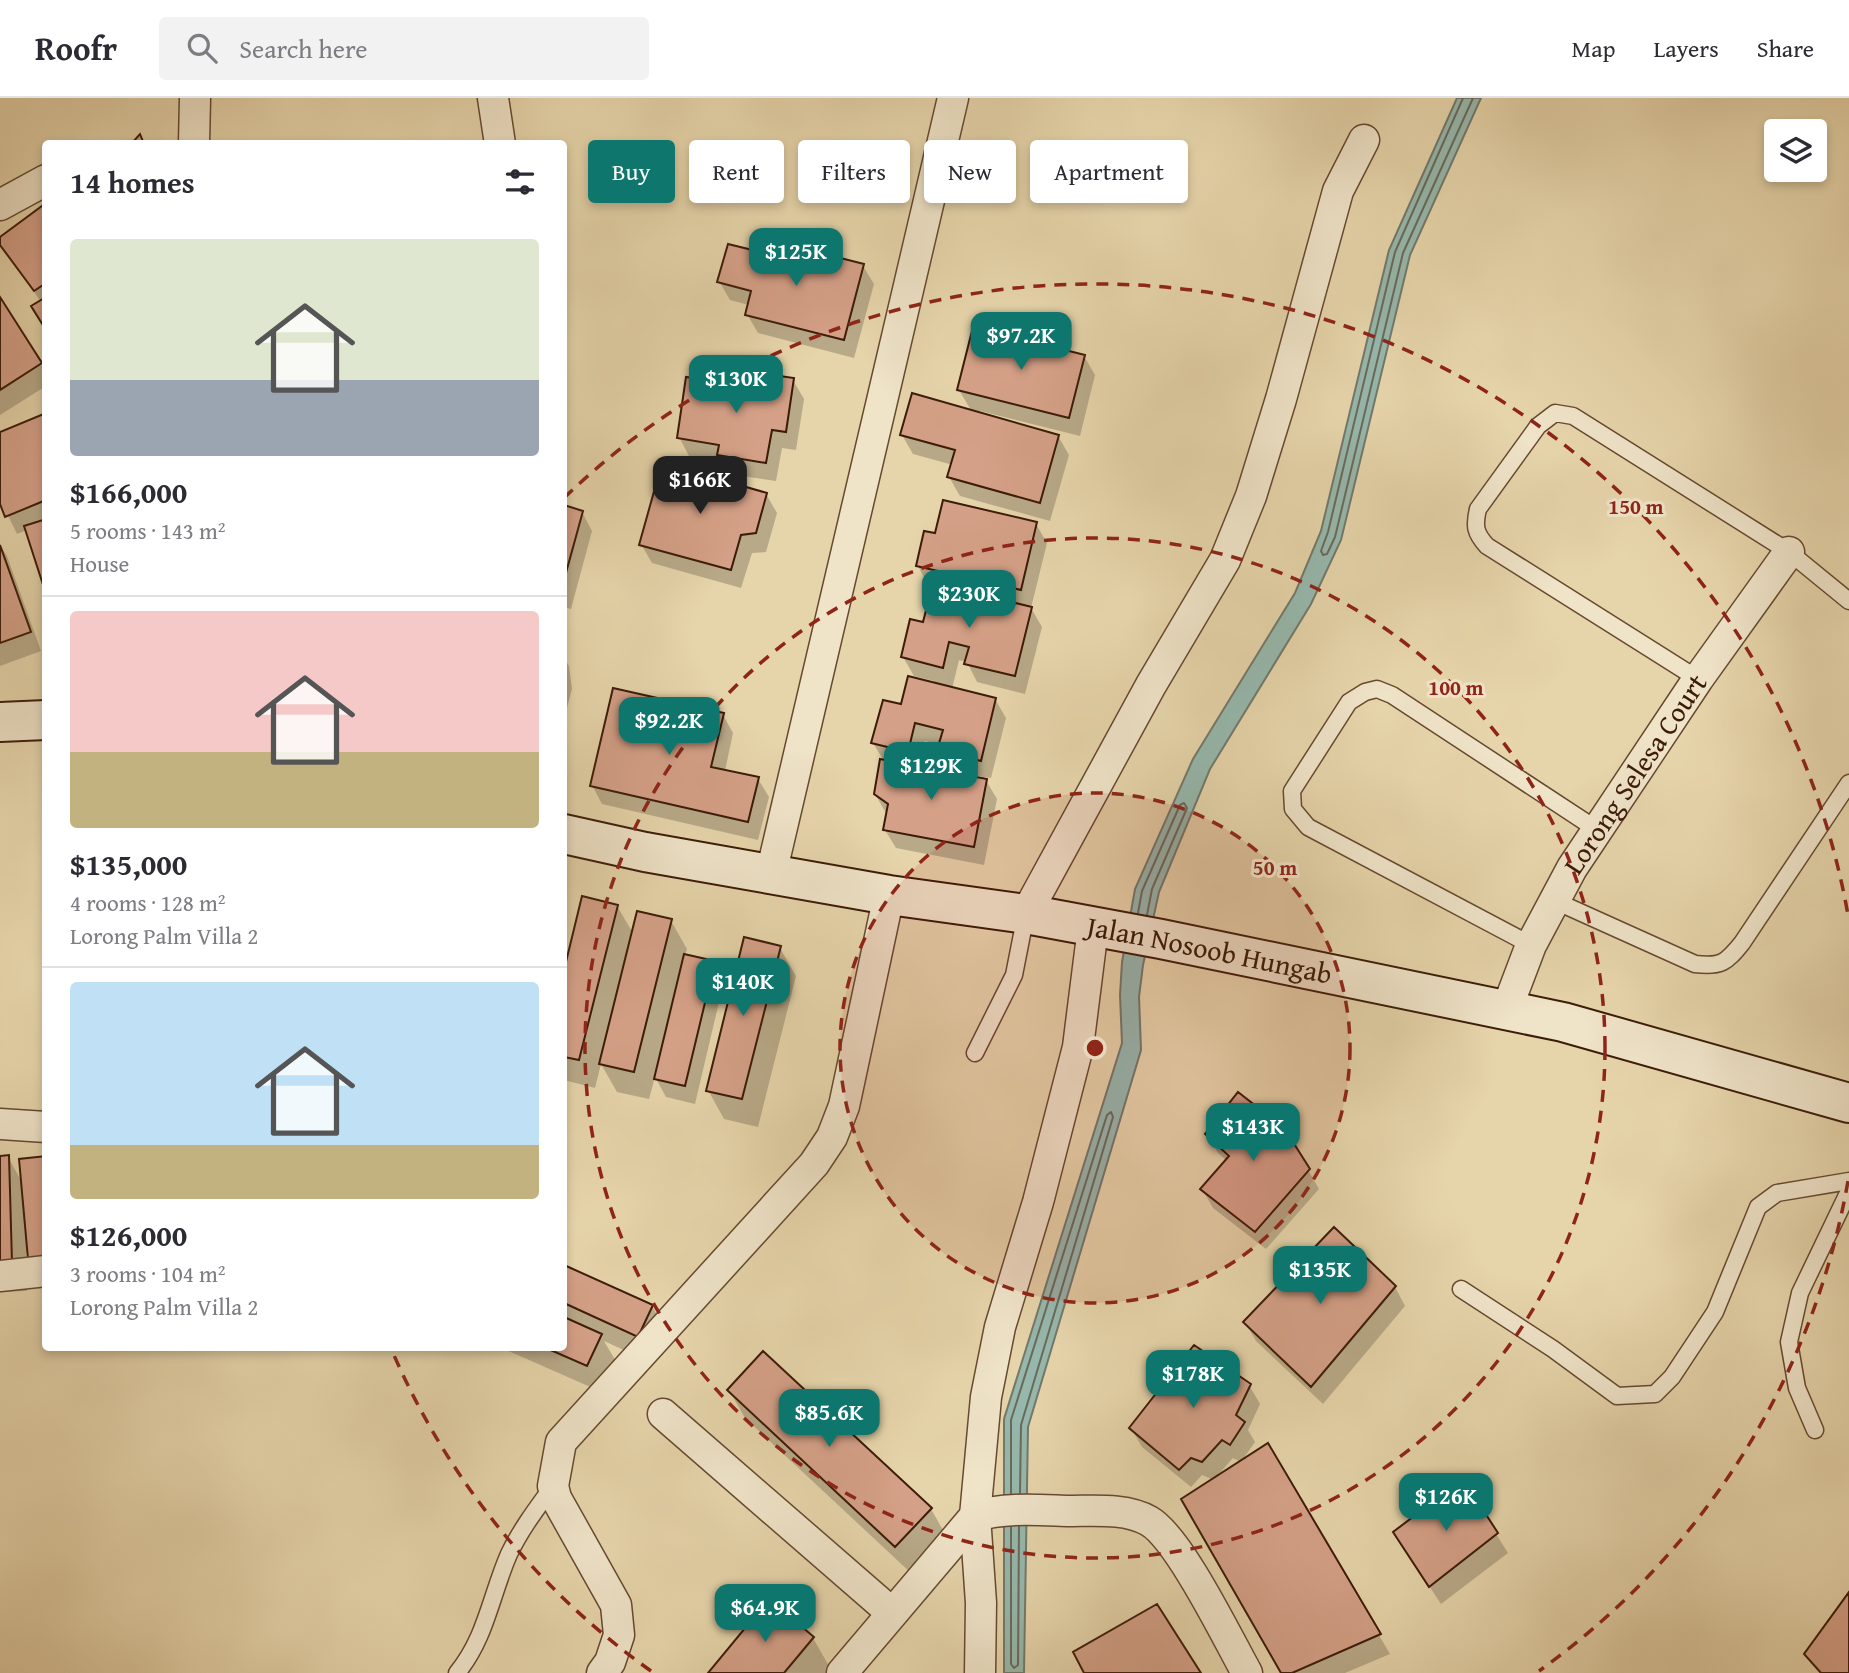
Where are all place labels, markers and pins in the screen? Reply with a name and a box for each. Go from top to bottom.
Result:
pin: $125K [747,228,845,288]
pin: $97.2K [964,313,1078,372]
pin: $130K [687,356,785,415]
pin: $166K [651,456,749,516]
pin: $230K [920,570,1018,630]
pin: $92.2K [612,698,726,757]
pin: $129K [882,742,980,802]
pin: $140K [694,958,792,1018]
centre of rings [1083,1036,1107,1060]
pin: $143K [1204,1104,1302,1163]
pin: $135K [1271,1246,1369,1306]
pin: $178K [1144,1350,1242,1410]
pin: $85.6K [772,1390,886,1449]
pin: $126K [1397,1474,1495,1533]
pin: $64.9K [708,1584,822,1644]

